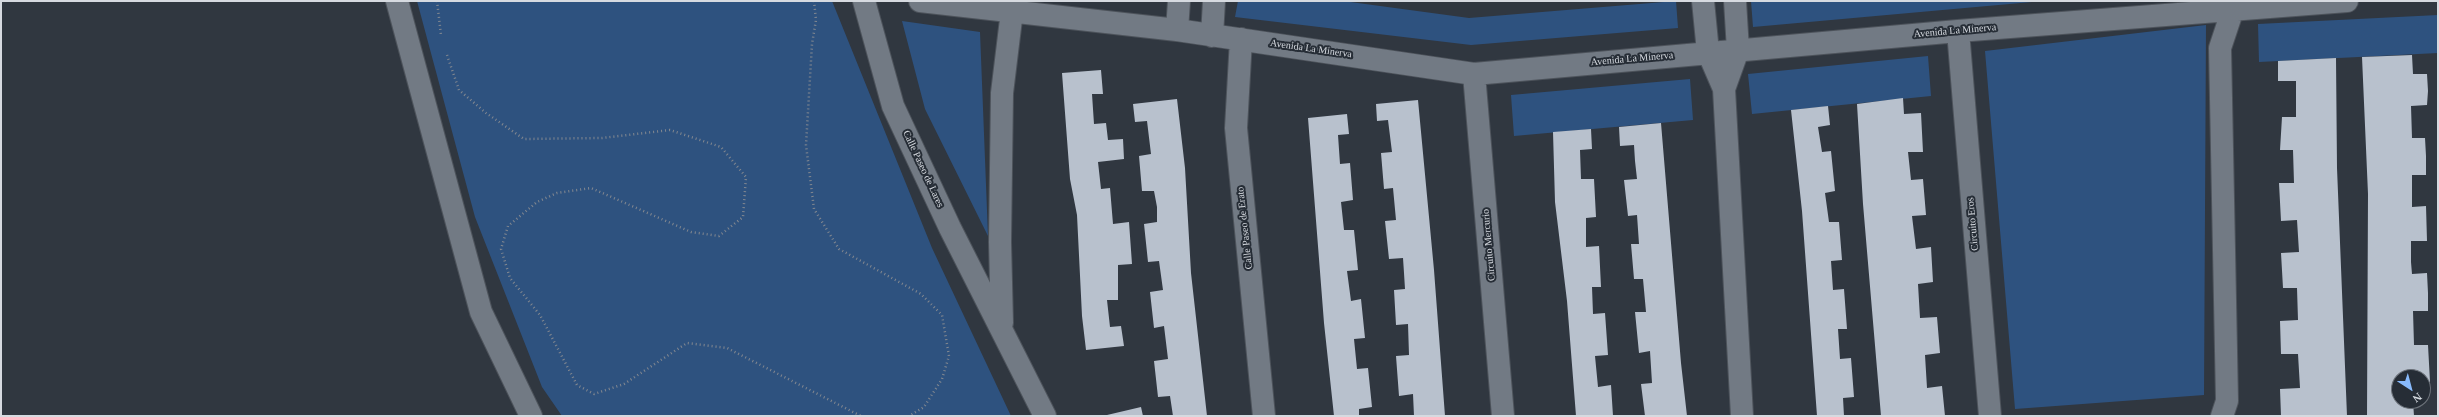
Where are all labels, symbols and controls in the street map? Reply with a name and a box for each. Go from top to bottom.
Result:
street label: Avenida La Minerva [1913,21,1997,41]
street label: Avenida La Minerva [1269,37,1353,61]
street label: Avenida La Minerva [1590,49,1674,69]
street label: Calle Paseo de Lares [900,129,946,209]
street label: Calle Paseo de Erato [1235,186,1255,270]
street label: Circuito Eros [1965,197,1981,251]
street label: Circuito Mercurio [1480,208,1498,282]
north arrow [2391,369,2431,409]
text: N [2411,391,2424,405]

